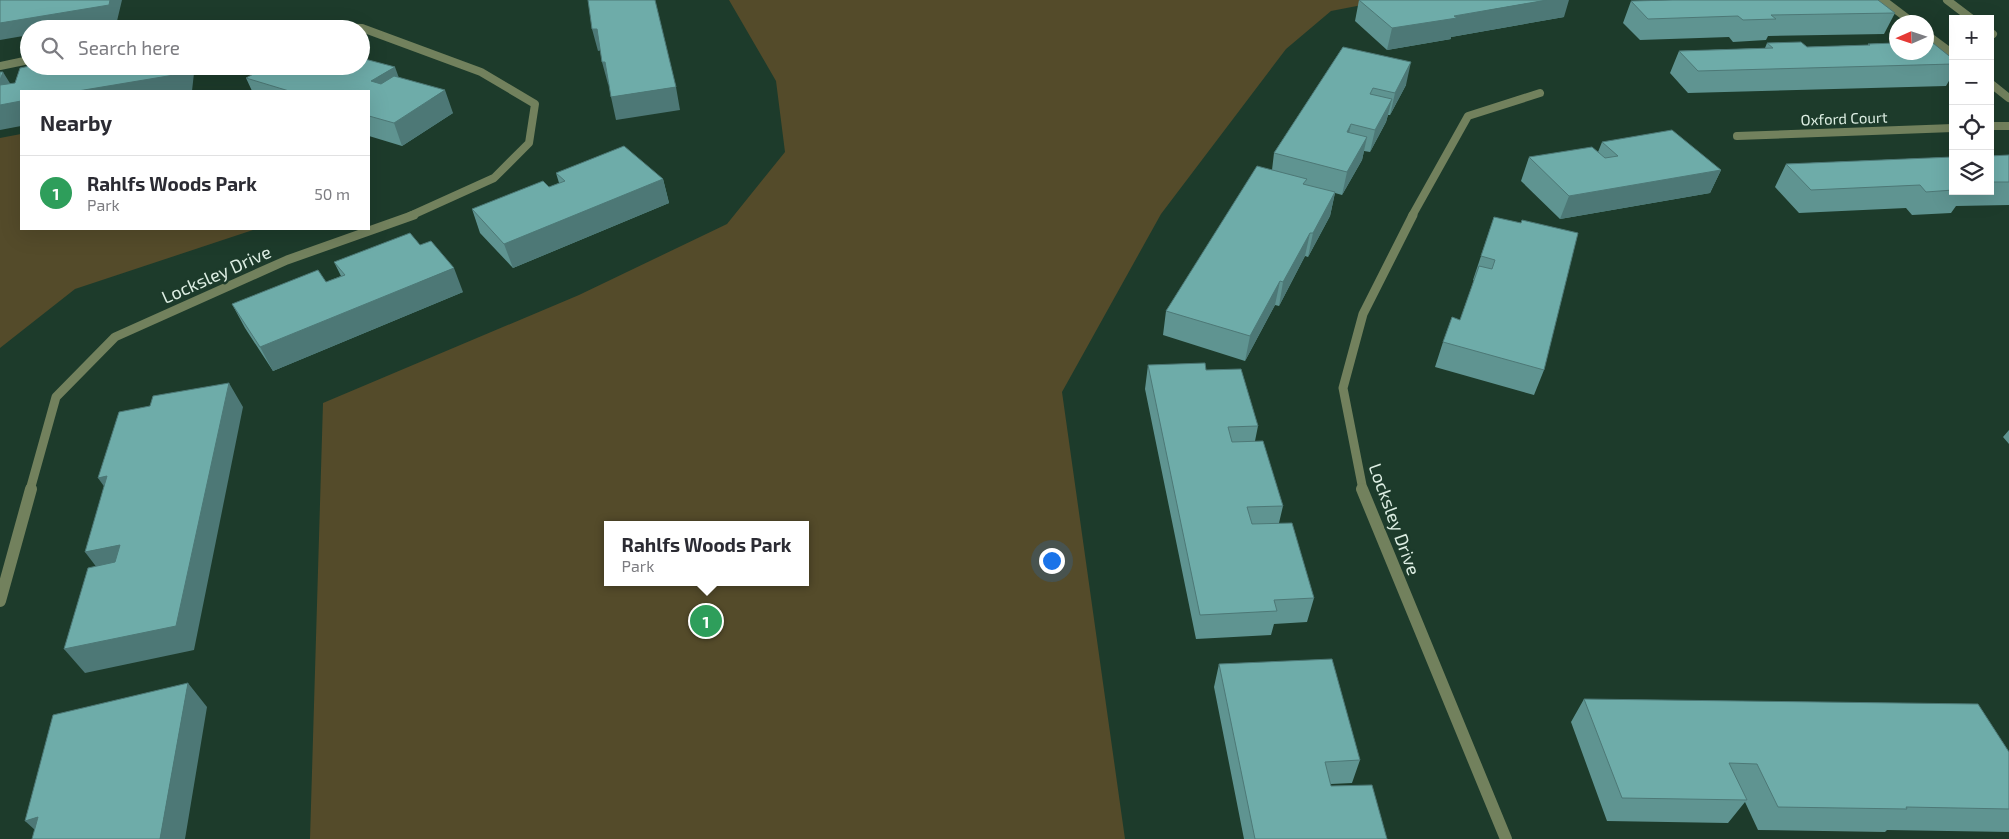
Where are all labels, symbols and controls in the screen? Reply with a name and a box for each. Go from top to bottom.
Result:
north arrow [1889,15,1934,60]
map controls [1949,15,1994,195]
button: + [1949,15,1994,60]
search box [20,20,370,75]
icon: search [38,34,66,62]
text: Search here [78,36,180,59]
button: − [1949,60,1994,105]
button: locate [1949,105,1994,150]
street label: Oxford Court [1800,107,1888,129]
text: Nearby [40,110,112,135]
button: layers [1949,150,1994,195]
text: Rahlfs Woods Park [87,172,257,195]
text: 1 [53,184,59,203]
text: 50 m [314,184,350,203]
text: Park [87,195,120,214]
street label: Locksley Drive [158,240,274,308]
street label: Locksley Drive [1365,460,1425,578]
popup [604,521,809,586]
text: Rahlfs Woods Park [622,533,791,556]
your location [1039,548,1065,574]
text: Park [622,556,654,575]
pin: 1 [690,602,722,640]

